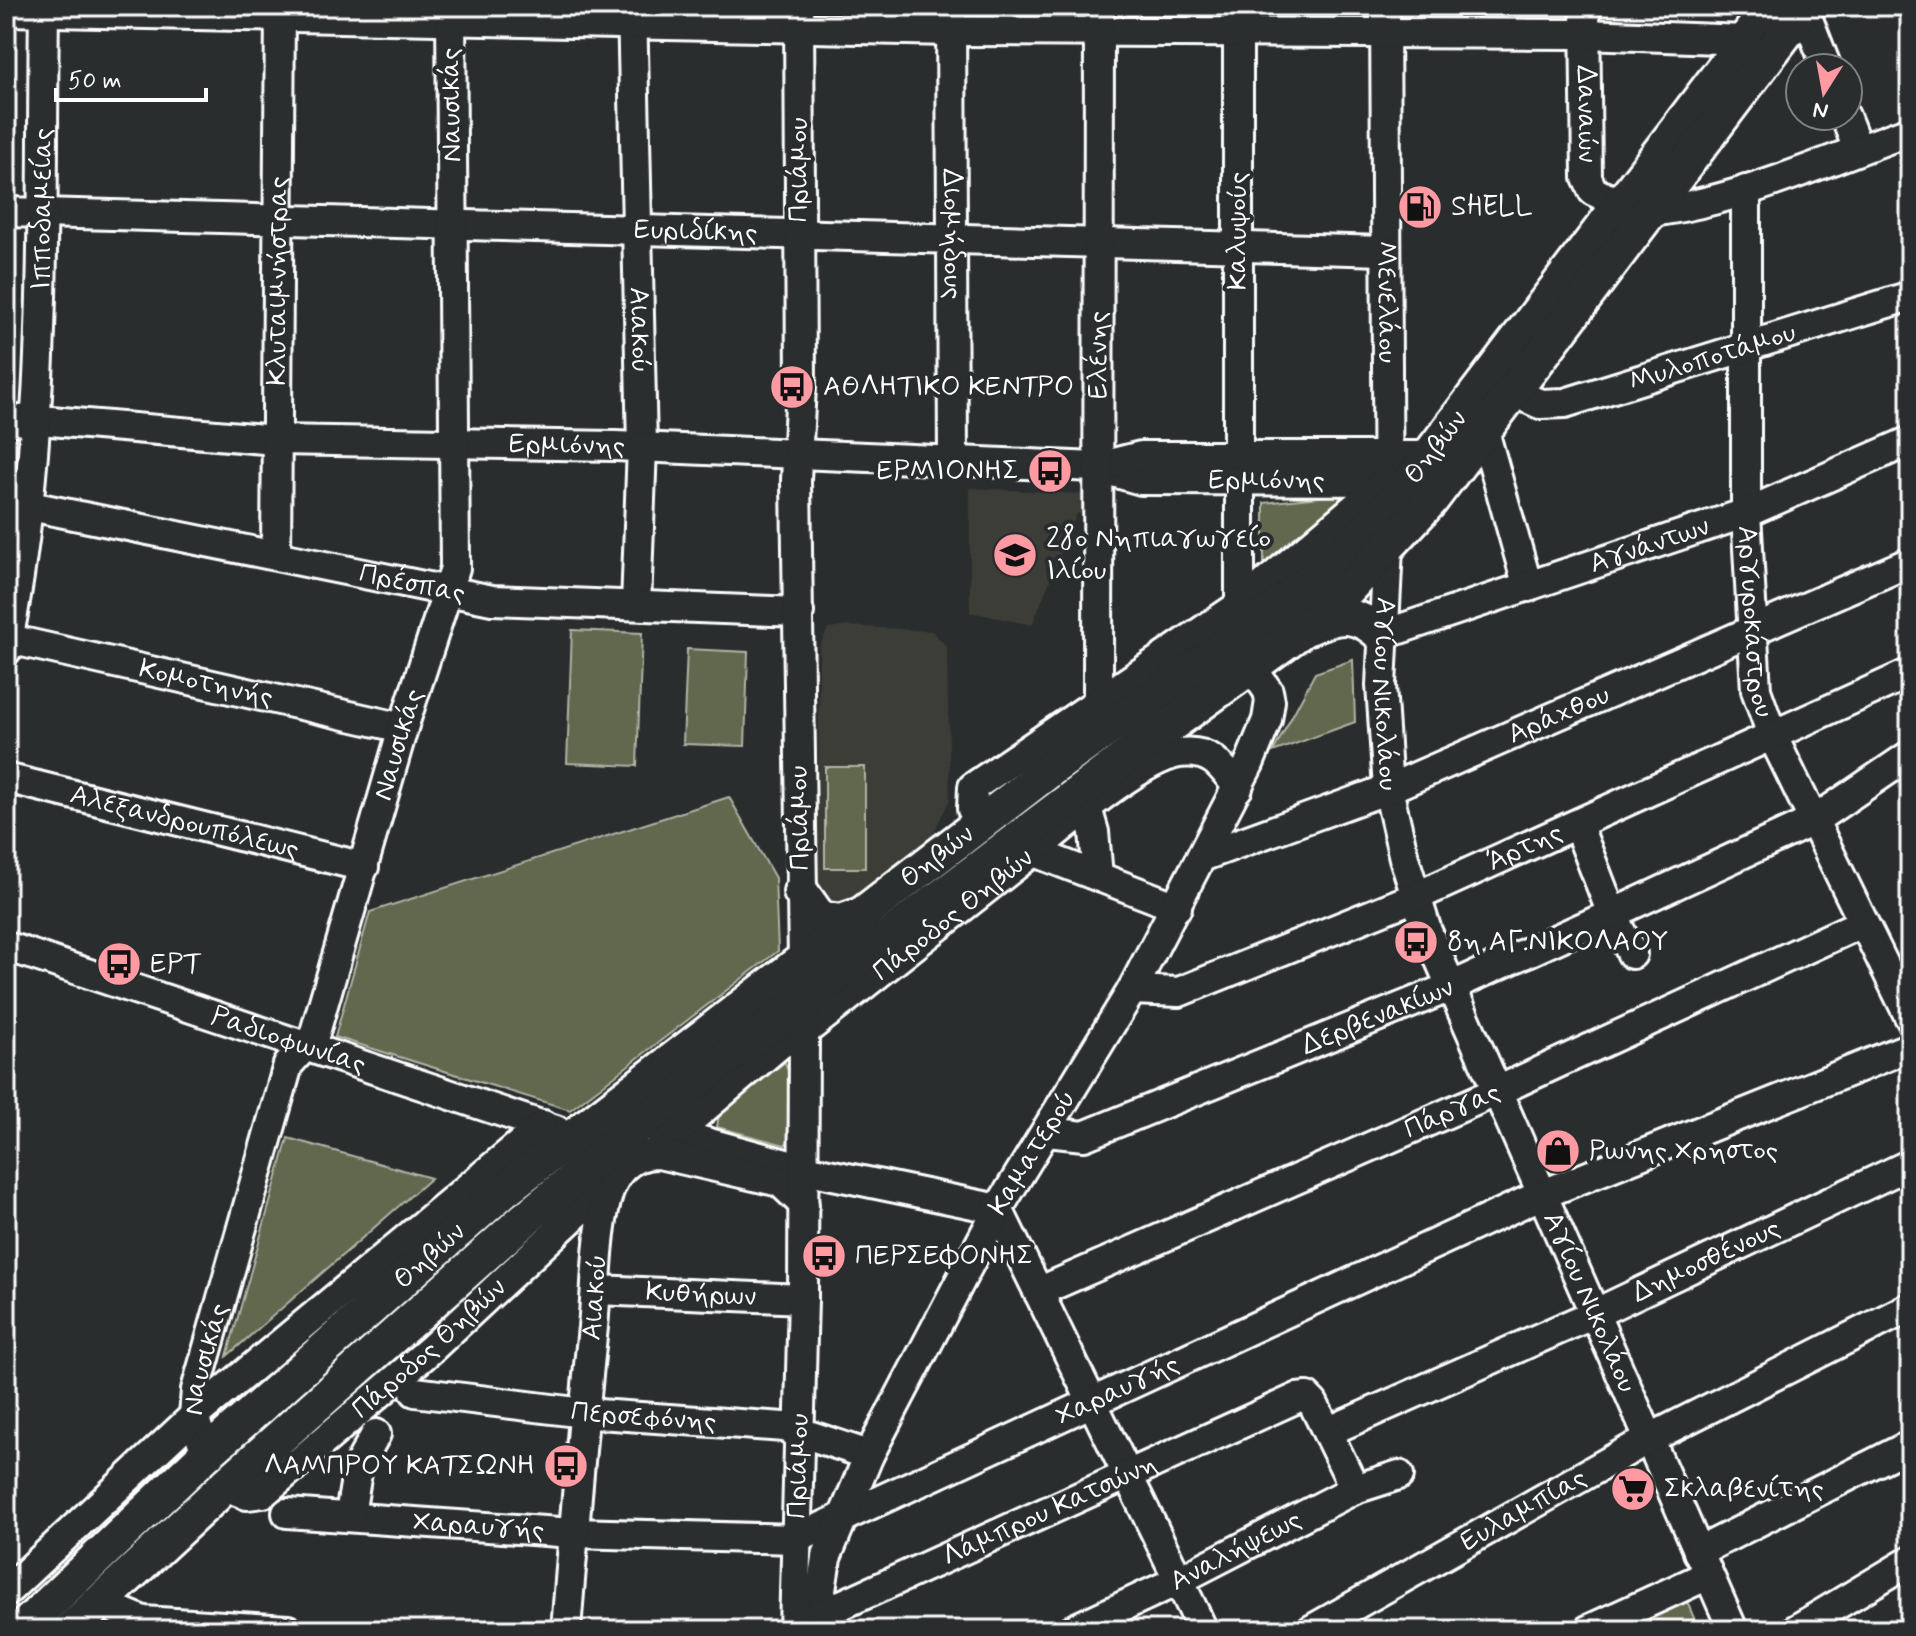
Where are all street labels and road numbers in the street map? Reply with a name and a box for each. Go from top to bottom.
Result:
street label: Ναυσικάς [433,47,471,163]
street label: Δαναών [1567,65,1605,163]
street label: Πριάμου [781,117,818,223]
street label: Ιπποδαμείας [23,128,62,291]
street label: Διομήδους [933,168,971,300]
street label: Καλυψούς [1220,172,1257,290]
street label: Κλυταιμνήστρας [259,176,297,386]
street label: Ευριδίκης [633,211,758,252]
street label: Μενελάου [1368,241,1405,363]
street label: Αιακού [620,286,659,373]
street label: Ελένης [1080,311,1117,399]
street label: Μυλοποτάμου [1624,314,1800,401]
street label: Θηβών [1395,402,1476,492]
street label: Ερμιόνης [508,426,626,465]
street label: Ερμιόνης [1208,462,1325,499]
street label: Αγνάντων [1585,508,1714,583]
street label: Αργυροκάστρου [1728,525,1783,723]
street label: Πρέσπας [356,555,468,613]
street label: Αγίου Νικολάου [1362,596,1407,792]
street label: Κομοτηνής [135,650,277,717]
street label: Αράχθου [1502,676,1615,753]
street label: Ναυσικάς [365,684,433,805]
street label: Πριάμου [781,765,819,871]
street label: Αλεξανδρουπόλεως [66,776,303,869]
street label: Άρτης [1481,814,1568,880]
street label: Θηβών [892,816,982,897]
street label: Πάροδος Θηβών [865,840,1041,990]
street label: Δερβενακίων [1296,969,1459,1064]
street label: Ραδιοφωνίας [206,997,371,1084]
street label: Πάργας [1398,1074,1506,1148]
street label: Καματερού [980,1083,1085,1223]
street label: Αγίου Νικολάου [1534,1206,1645,1398]
street label: Δημοσθένους [1626,1210,1786,1312]
street label: Θηβών [386,1214,473,1298]
street label: Αιακού [573,1253,616,1342]
street label: Πάροδος Θηβών [344,1270,514,1427]
street label: Κυθήρων [645,1274,757,1315]
street label: Ναυσικάς [176,1299,238,1417]
street label: Χαραυγής [1050,1346,1185,1435]
street label: Περσεφόνης [569,1393,718,1441]
street label: Πριάμου [779,1413,818,1519]
street label: Λάμπρου Κατσώνη [936,1445,1164,1575]
street label: Ευλαμπίας [1453,1459,1593,1560]
street label: Αναλήψεως [1164,1501,1308,1600]
street label: Χαραυγής [411,1503,546,1549]

